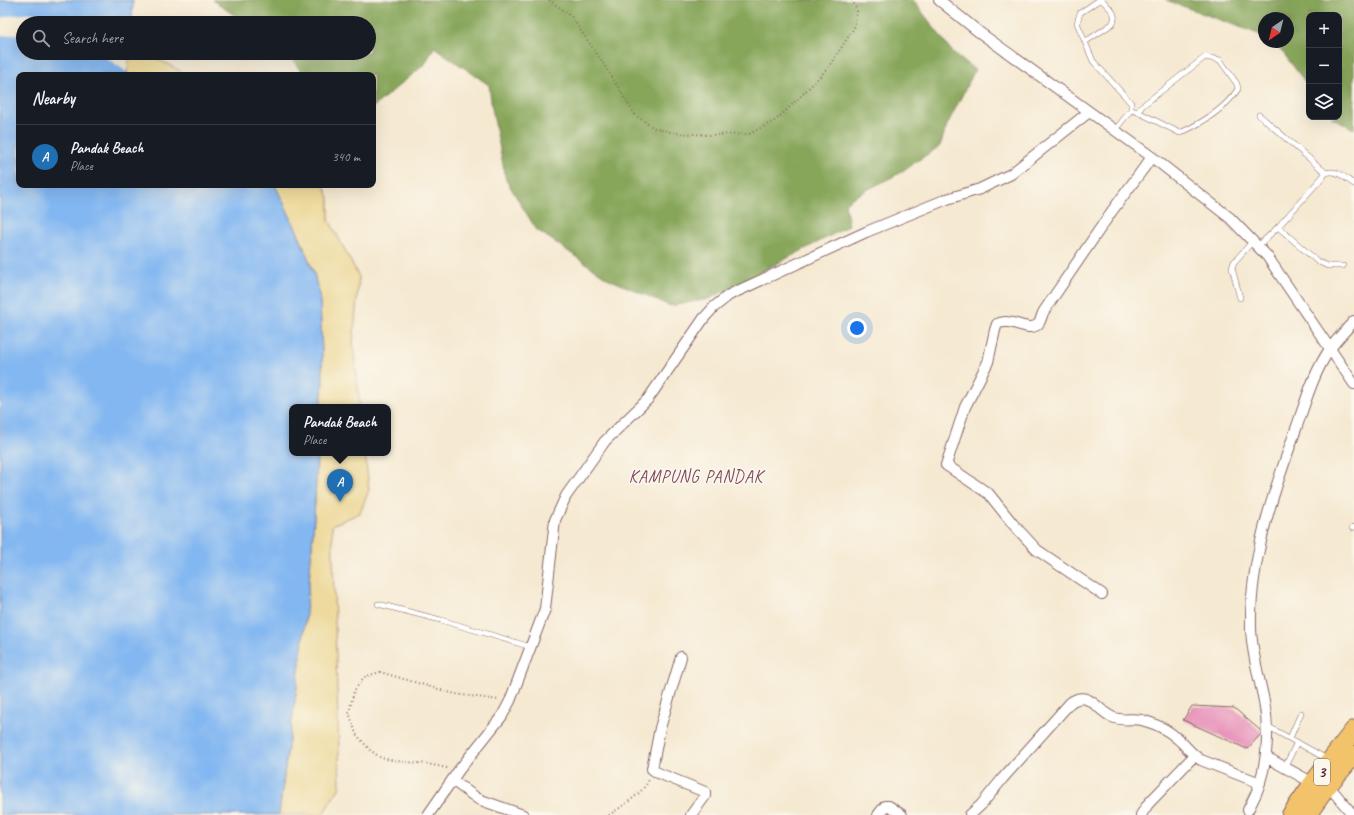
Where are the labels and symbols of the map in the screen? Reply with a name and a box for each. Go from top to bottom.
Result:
north arrow [1258,12,1294,48]
your location [847,318,867,338]
district label: KAMPUNG PANDAK [629,466,766,487]
pin: A [327,469,353,502]
road number: 3 [1314,759,1330,785]

